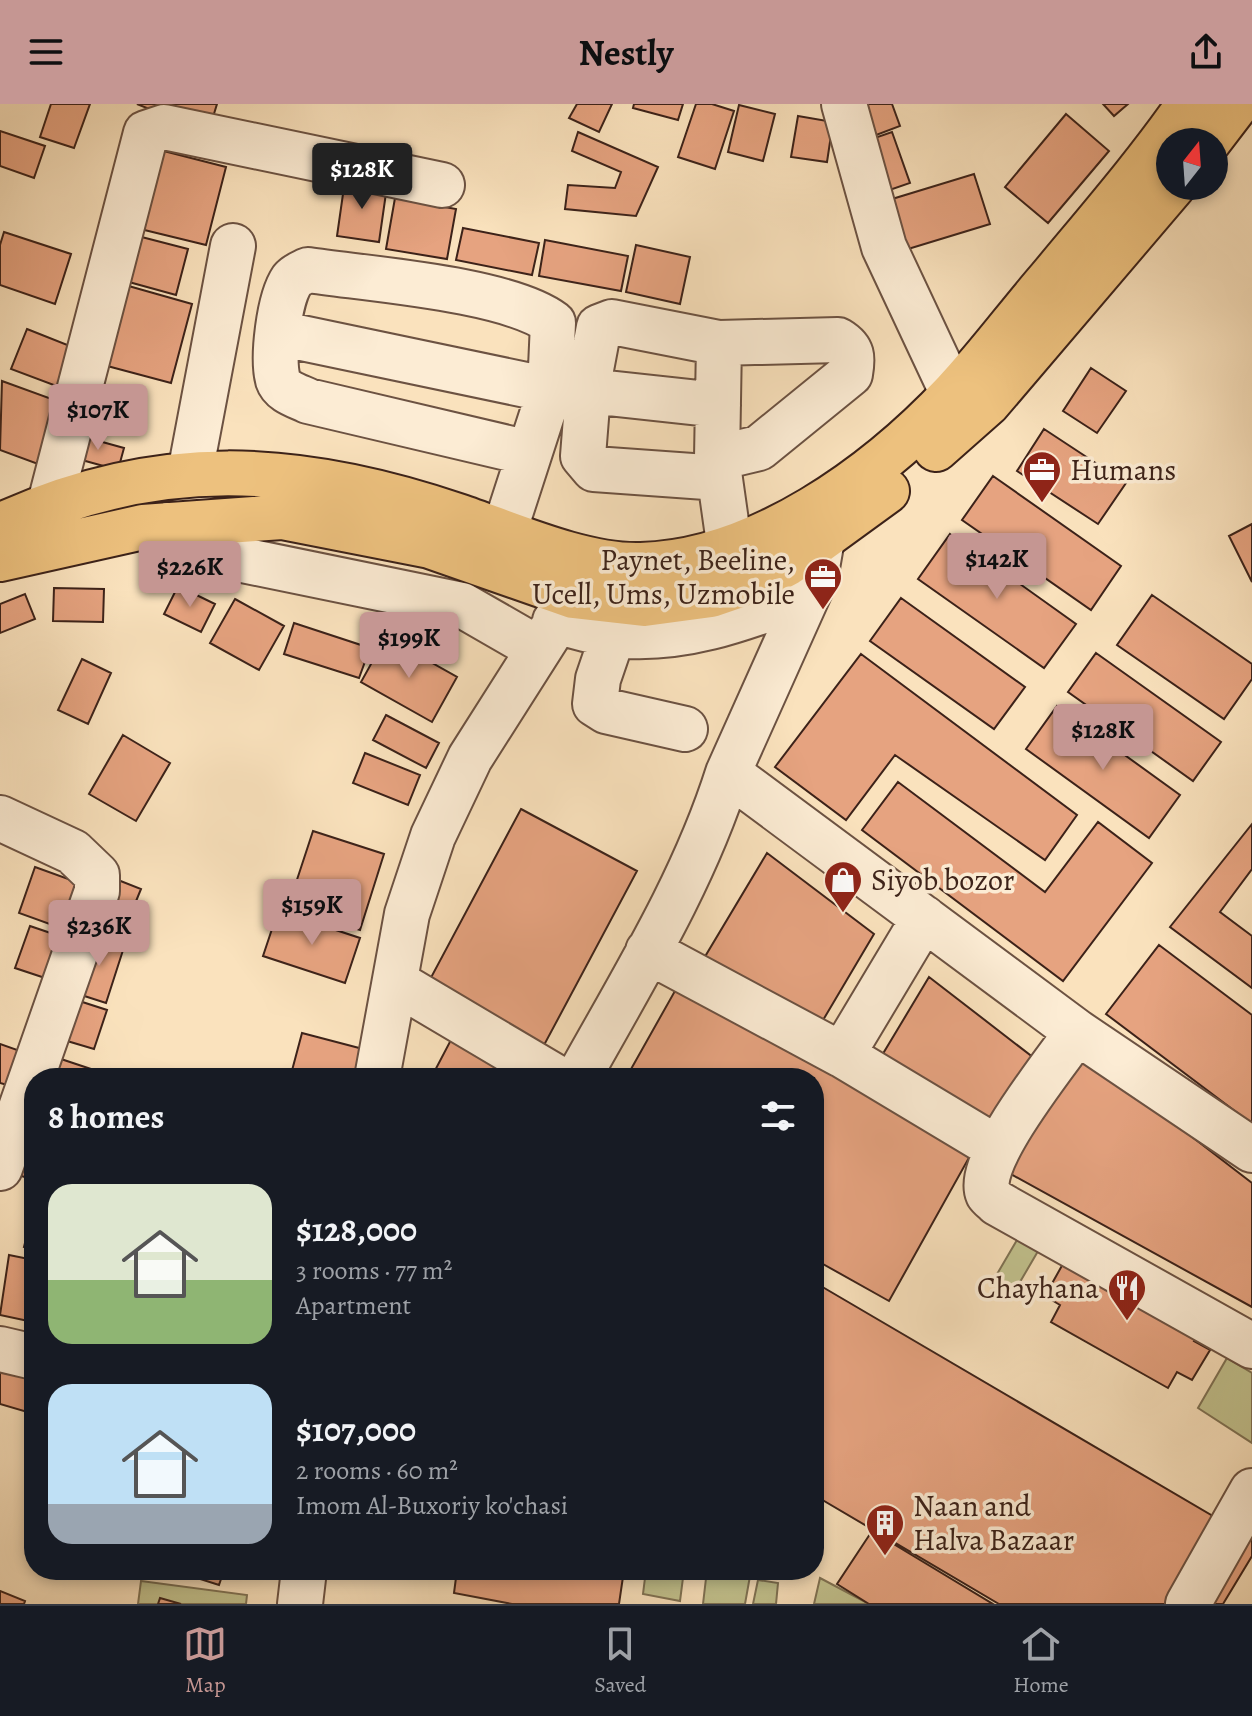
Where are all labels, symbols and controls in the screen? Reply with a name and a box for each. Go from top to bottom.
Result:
text: Nestly [579,28,673,77]
icon: menu [24,30,68,74]
icon: share [1184,30,1228,74]
north arrow [1156,128,1228,200]
map controls [1156,128,1228,200]
pin: $128K [306,143,418,211]
text: $128K [330,151,394,186]
pin: $107K [42,384,154,452]
text: $107K [67,392,129,427]
office icon: Humans [1021,449,1063,504]
place label: Humans [1070,450,1176,490]
pin: $142K [941,533,1053,601]
place label: Paynet, Beeline, Ucell, Ums, Uzmobile [532,540,795,614]
pin: $226K [134,541,246,609]
text: $142K [965,541,1029,576]
text: $226K [157,549,223,584]
office icon: Paynet, Beeline, Ucell, Ums, Uzmobile [802,556,844,611]
pin: $199K [353,612,465,680]
text: $199K [378,620,440,655]
pin: $128K [1047,704,1159,772]
text: $128K [1071,712,1135,747]
shop icon: Siyob bozor [822,859,864,914]
place label: Siyob bozor [871,860,1015,900]
pin: $159K [256,879,368,947]
text: $159K [281,887,343,922]
pin: $236K [43,900,155,968]
text: $236K [66,908,132,943]
text: 8 homes [48,1093,164,1140]
icon: filters [756,1094,800,1138]
text: $128,000 [296,1206,417,1253]
icon: home [112,1216,208,1312]
text: 3 rooms · 77 m² [296,1253,452,1288]
restaurant icon: Chayhana [1106,1267,1148,1322]
place label: Chayhana [977,1268,1099,1308]
text: Apartment [296,1288,411,1323]
text: $107,000 [296,1406,416,1453]
icon: home [112,1416,208,1512]
text: 2 rooms · 60 m² [296,1453,458,1488]
place label: Naan and Halva Bazaar [913,1486,1074,1560]
text: Imom Al-Buxoriy ko'chasi [296,1488,568,1523]
building icon: Naan and Halva Bazaar [864,1502,906,1557]
tab: Map [183,1622,227,1700]
tab: Saved [594,1622,646,1700]
tab: Home [1013,1622,1069,1700]

